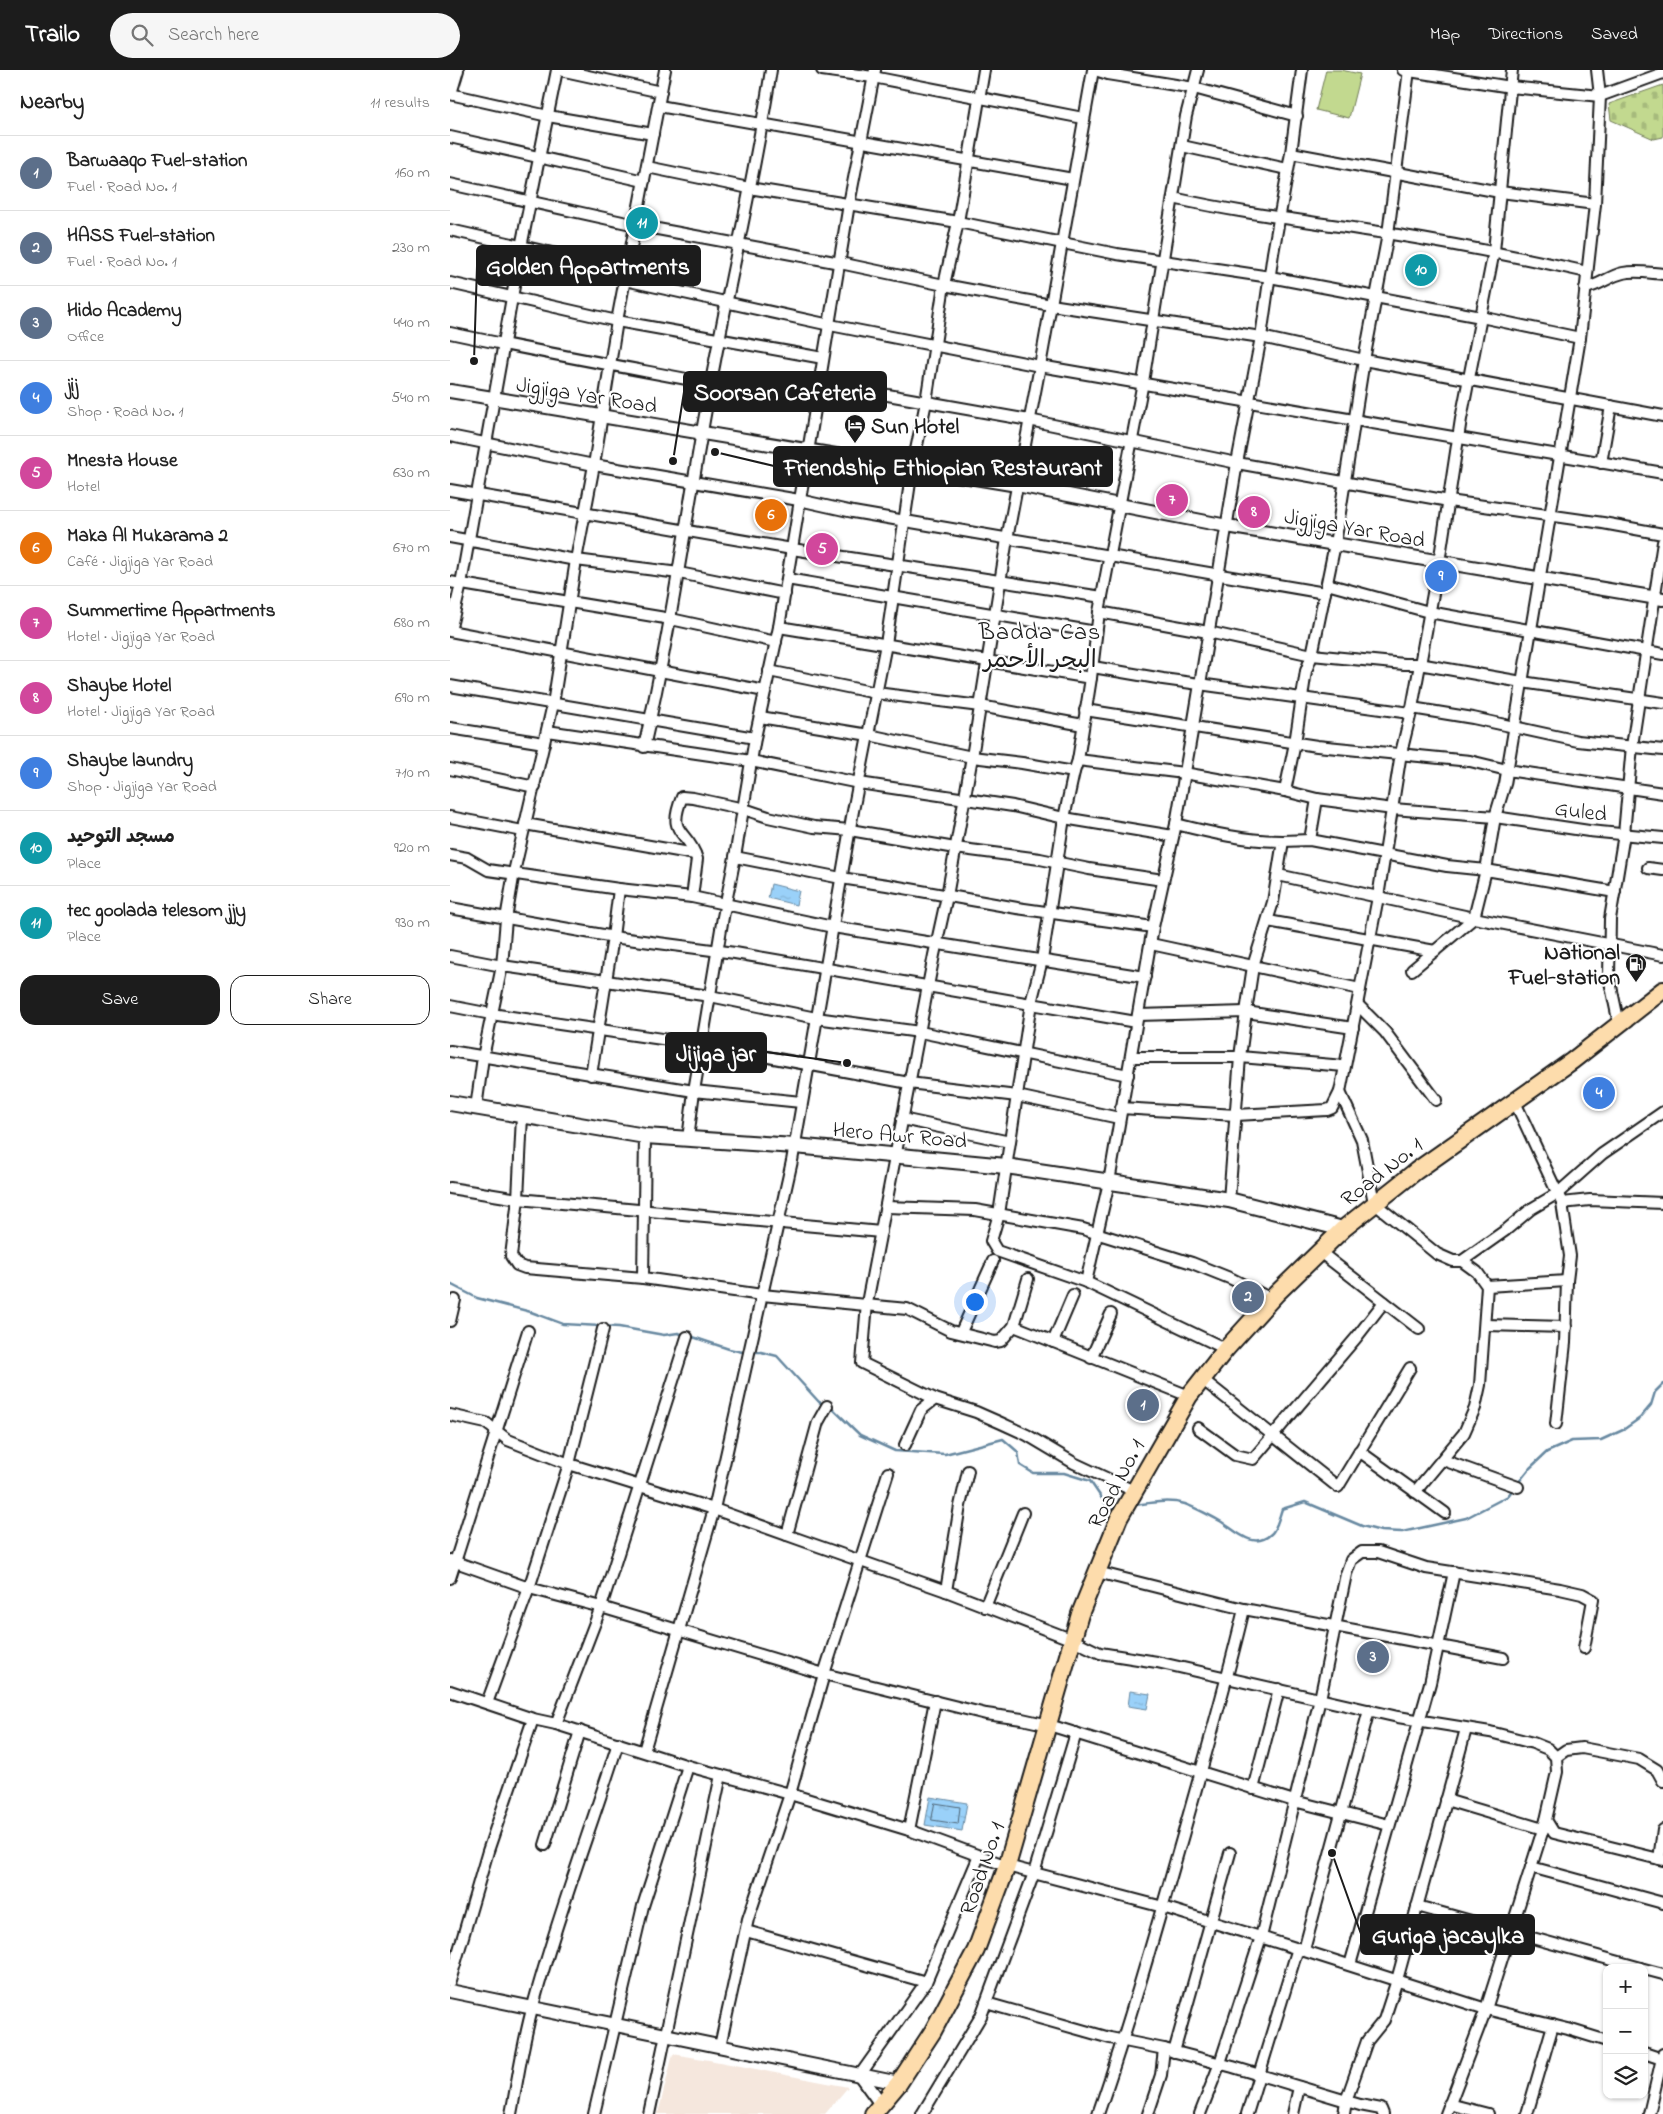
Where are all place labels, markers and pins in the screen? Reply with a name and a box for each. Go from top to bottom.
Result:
pin: 11 [626,204,658,242]
callout: Golden Appartments [477,246,700,285]
pin: 10 [1405,251,1437,289]
callout: Soorsan Cafeteria [684,372,886,411]
place label: Sun Hotel [871,412,959,444]
hotel icon: Sun Hotel [843,413,867,444]
callout: Friendship Ethiopian Restaurant [774,447,1112,486]
pin: 7 [1156,481,1188,519]
pin: 8 [1238,493,1270,531]
pin: 6 [755,496,787,534]
pin: 5 [806,530,838,568]
pin: 9 [1425,557,1457,595]
place label: National Fuel-station [1508,938,1620,995]
fuel station icon: National Fuel-station [1624,952,1648,983]
callout: Jijiga jar [666,1033,766,1072]
pin: 4 [1583,1074,1615,1112]
pin: 2 [1232,1278,1264,1316]
pin: 1 [1127,1386,1159,1424]
pin: 3 [1357,1638,1389,1676]
callout: Guriga jacaylka [1361,1915,1534,1954]

